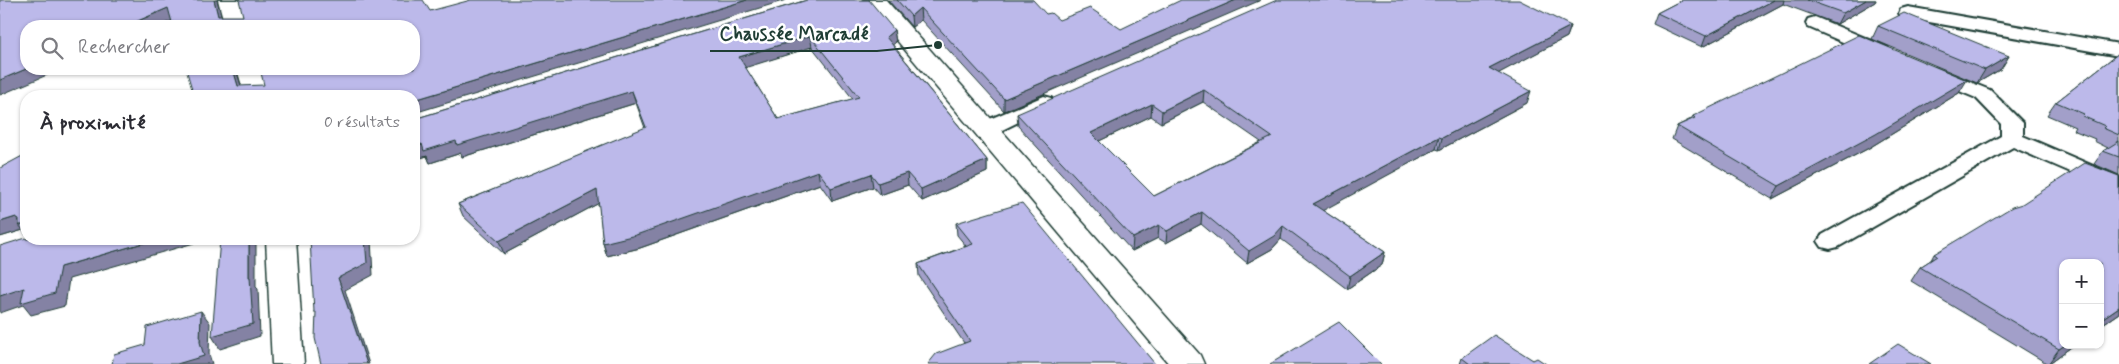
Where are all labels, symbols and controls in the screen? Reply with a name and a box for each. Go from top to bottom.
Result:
callout: Chaussée Marcadé [710,17,877,51]
search box [20,20,420,75]
text: Chaussée Marcadé [720,22,869,47]
icon: search [38,34,66,62]
text: Rechercher [78,35,170,60]
text: À proximité [40,109,146,137]
text: 0 résultats [324,112,400,133]
map controls [2059,259,2104,349]
button: + [2059,259,2104,304]
button: − [2059,304,2104,349]

